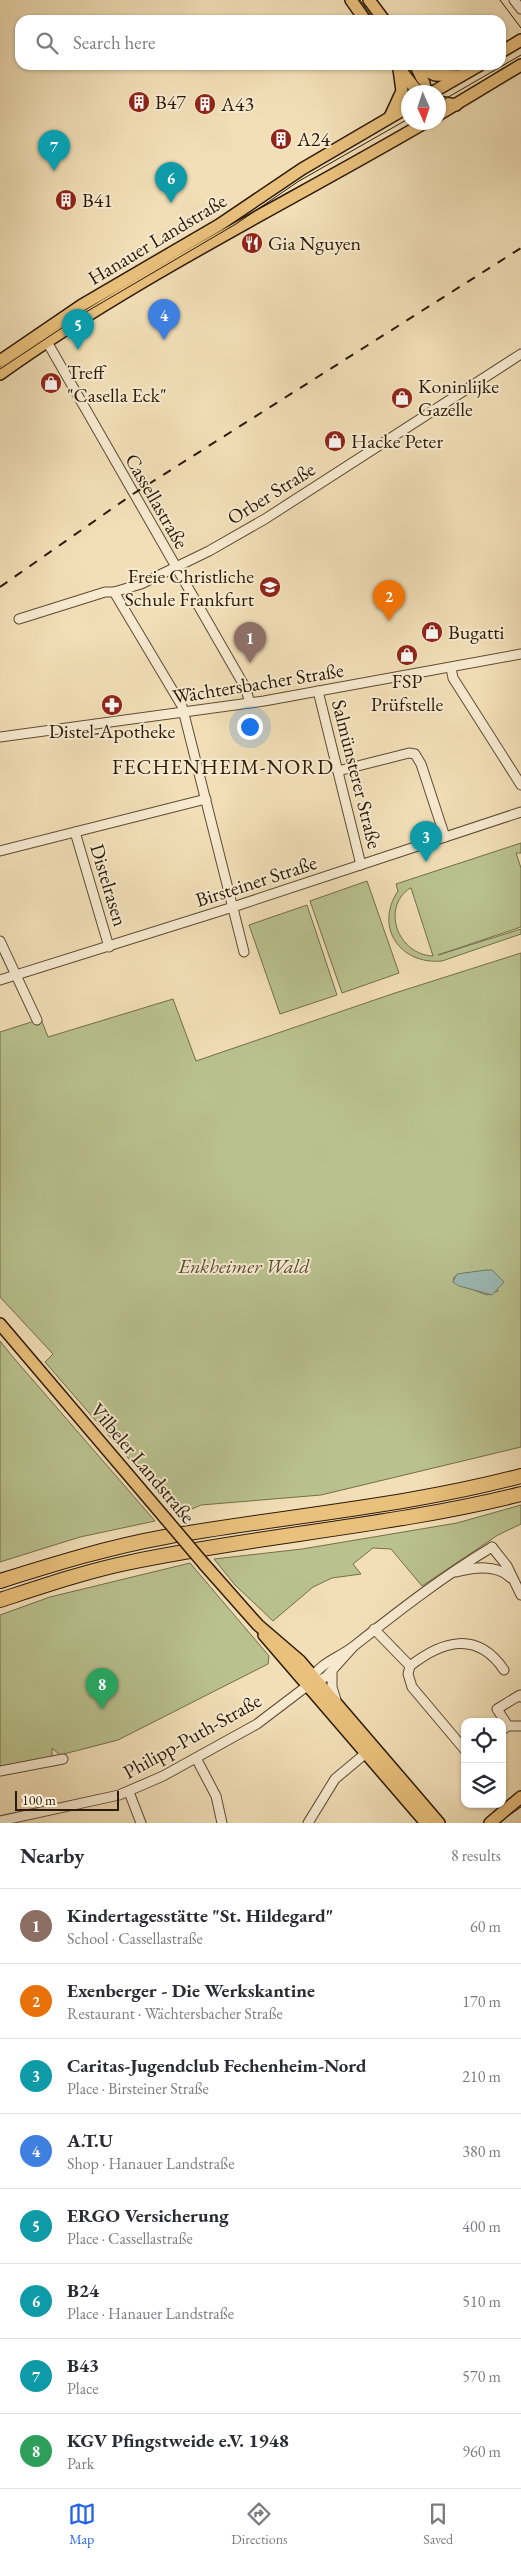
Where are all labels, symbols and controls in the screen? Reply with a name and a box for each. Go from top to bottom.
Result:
search box [15,15,506,70]
icon: search [33,29,61,57]
text: Search here [73,30,155,55]
north arrow [401,85,446,130]
place label: B47 [155,89,186,115]
building icon: B47 [127,90,151,114]
place label: A43 [220,91,254,117]
building icon: A43 [193,92,217,116]
place label: A24 [296,126,330,152]
building icon: A24 [269,127,293,151]
pin: 7 [38,130,70,171]
pin: 6 [155,162,187,203]
place label: B41 [82,187,113,213]
street label: Hanauer Landstraße [83,187,231,291]
building icon: B41 [54,188,78,212]
place label: Gia Nguyen [268,230,362,256]
restaurant icon: Gia Nguyen [240,231,264,255]
pin: 4 [148,299,180,340]
pin: 5 [62,309,94,350]
place label: Treff "Casella Eck" [67,359,167,408]
shop icon: Treff "Casella Eck" [39,371,63,395]
place label: Koninlijke Gazelle [418,373,499,422]
shop icon: Koninlijke Gazelle [390,386,414,410]
place label: Hacke Peter [351,428,443,454]
shop icon: Hacke Peter [323,429,347,453]
street label: Cassellastraße [119,449,195,553]
street label: Orber Straße [222,456,320,530]
place label: Freie Christliche Schule Frankfurt [124,563,255,612]
school or university icon: Freie Christliche Schule Frankfurt [258,575,282,599]
pin: 2 [373,580,405,621]
place label: Bugatti [448,619,505,645]
shop icon: Bugatti [420,620,444,644]
pin: 1 [234,622,266,663]
shop icon: FSP Prüfstelle [395,643,419,667]
street label: Wächtersbacher Straße [171,657,346,709]
place label: FSP Prüfstelle [371,668,443,717]
pharmacy icon: Distel-Apotheke [100,693,124,717]
street label: Salmünsterer Straße [326,697,388,851]
your location [237,714,263,740]
place label: Distel-Apotheke [49,718,175,744]
district label: FECHENHEIM-NORD [112,753,334,780]
pin: 3 [410,821,442,862]
street label: Distelrasen [84,841,134,930]
street label: Birsteiner Straße [192,849,320,913]
park label: Enkheimer Wald [177,1253,310,1279]
street label: Vilbeler Landstraße [85,1397,201,1529]
pin: 8 [86,1668,118,1709]
street label: Philipp-Puth-Straße [118,1687,266,1785]
map controls [461,1718,506,1808]
button: locate [461,1718,506,1763]
button: layers [461,1763,506,1808]
scale bar [15,1788,119,1811]
text: 100 m [22,1791,56,1809]
text: Nearby [20,1842,84,1869]
text: 8 results [451,1845,501,1866]
text: Kindertagesstätte "St. Hildegard" [67,1903,333,1928]
text: 1 [32,1916,40,1937]
text: 60 m [470,1916,501,1937]
text: School · Cassellastraße [67,1928,203,1949]
text: Exenberger - Die Werkskantine [67,1978,315,2003]
text: 2 [32,1991,40,2012]
text: 170 m [462,1991,501,2012]
text: Restaurant · Wächtersbacher Straße [67,2003,283,2024]
text: Caritas-Jugendclub Fechenheim-Nord [67,2053,366,2078]
text: 3 [32,2066,40,2087]
text: 210 m [462,2066,501,2087]
text: Place · Birsteiner Straße [67,2078,209,2099]
text: A.T.U [67,2128,113,2153]
text: 4 [32,2141,40,2162]
text: 380 m [462,2141,501,2162]
text: Shop · Hanauer Landstraße [67,2153,234,2174]
text: ERGO Versicherung [67,2203,229,2228]
text: 5 [32,2216,40,2237]
text: 400 m [462,2216,501,2237]
text: Place · Cassellastraße [67,2228,193,2249]
text: B24 [67,2278,99,2303]
text: 6 [32,2291,40,2312]
text: 510 m [462,2291,501,2312]
text: Place · Hanauer Landstraße [67,2303,234,2324]
text: B43 [67,2353,99,2378]
text: 7 [32,2366,40,2387]
text: 570 m [462,2366,501,2387]
text: Place [67,2378,99,2399]
text: KGV Pfingstweide e.V. 1948 [67,2428,289,2453]
text: 8 [32,2441,40,2462]
text: 960 m [462,2441,501,2462]
text: Park [67,2453,94,2474]
tab: Map [68,2500,96,2548]
tab: Directions [231,2500,288,2548]
tab: Saved [423,2500,453,2548]

